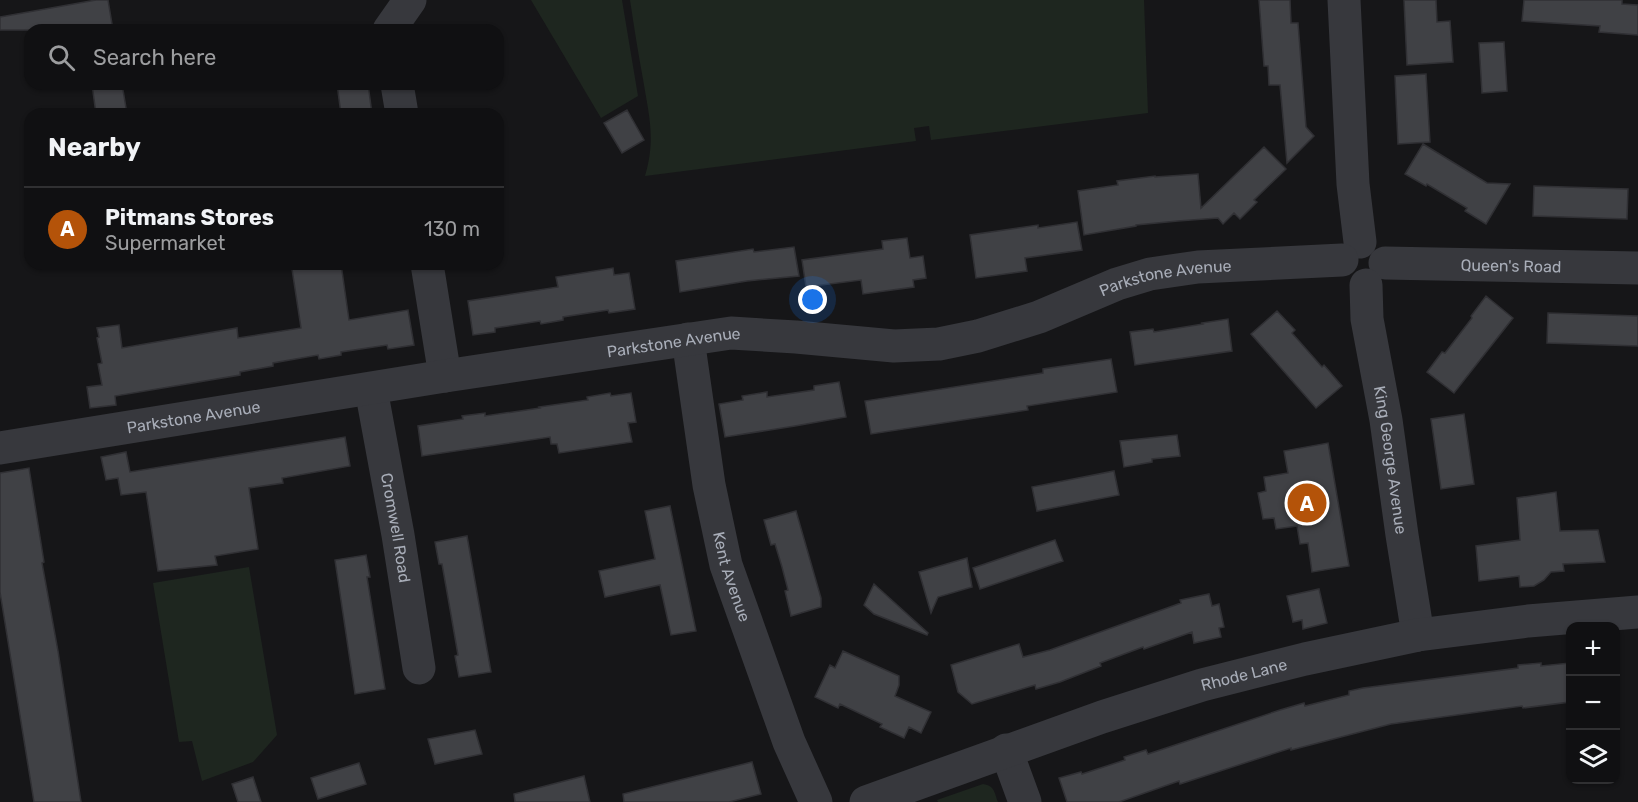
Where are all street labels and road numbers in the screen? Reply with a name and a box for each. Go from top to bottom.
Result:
street label: Queen's Road [1460,255,1562,276]
street label: Parkstone Avenue [1096,256,1232,300]
street label: Parkstone Avenue [606,324,741,362]
street label: King George Avenue [1370,384,1411,535]
street label: Parkstone Avenue [125,397,262,437]
street label: Cromwell Road [377,471,414,584]
street label: Kent Avenue [709,530,754,624]
street label: Rhode Lane [1199,655,1289,695]

